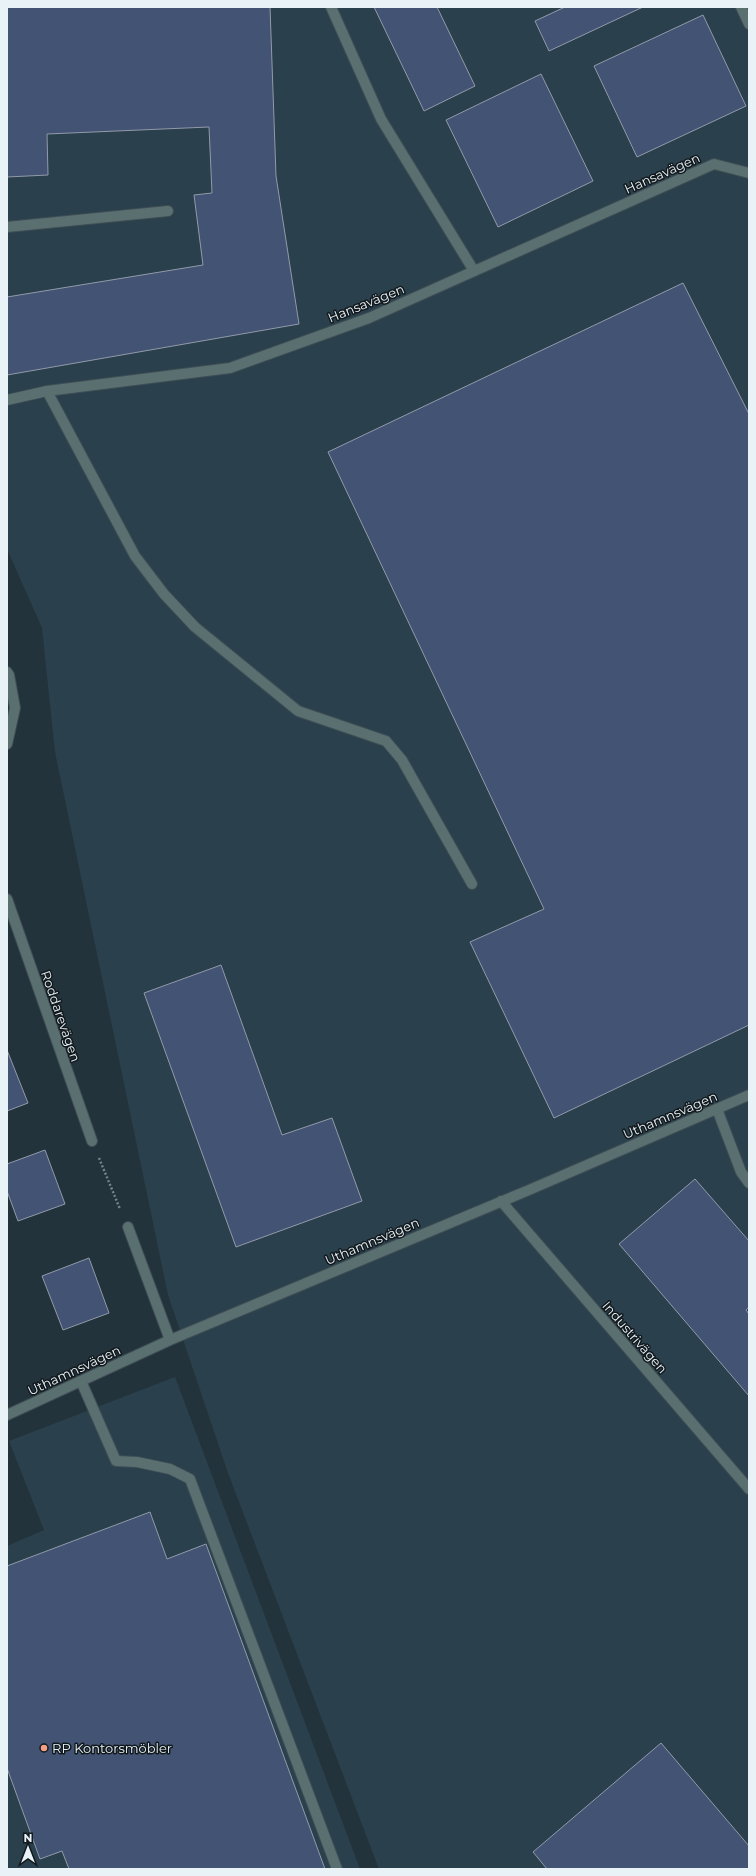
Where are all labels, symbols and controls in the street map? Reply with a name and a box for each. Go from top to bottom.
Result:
street label: Hansavägen [622,149,702,197]
street label: Hansavägen [325,280,407,326]
street label: Roddarevägen [38,968,84,1064]
street label: Uthamnsvägen [620,1088,720,1142]
street label: Uthamnsvägen [322,1214,422,1268]
street label: Industrivägen [599,1298,671,1376]
street label: Uthamnsvägen [25,1341,123,1399]
place label: RP Kontorsmöbler [52,1740,172,1756]
marker: RP Kontorsmöbler [39,1743,49,1753]
north arrow [8,1828,48,1868]
text: N [24,1831,32,1845]

